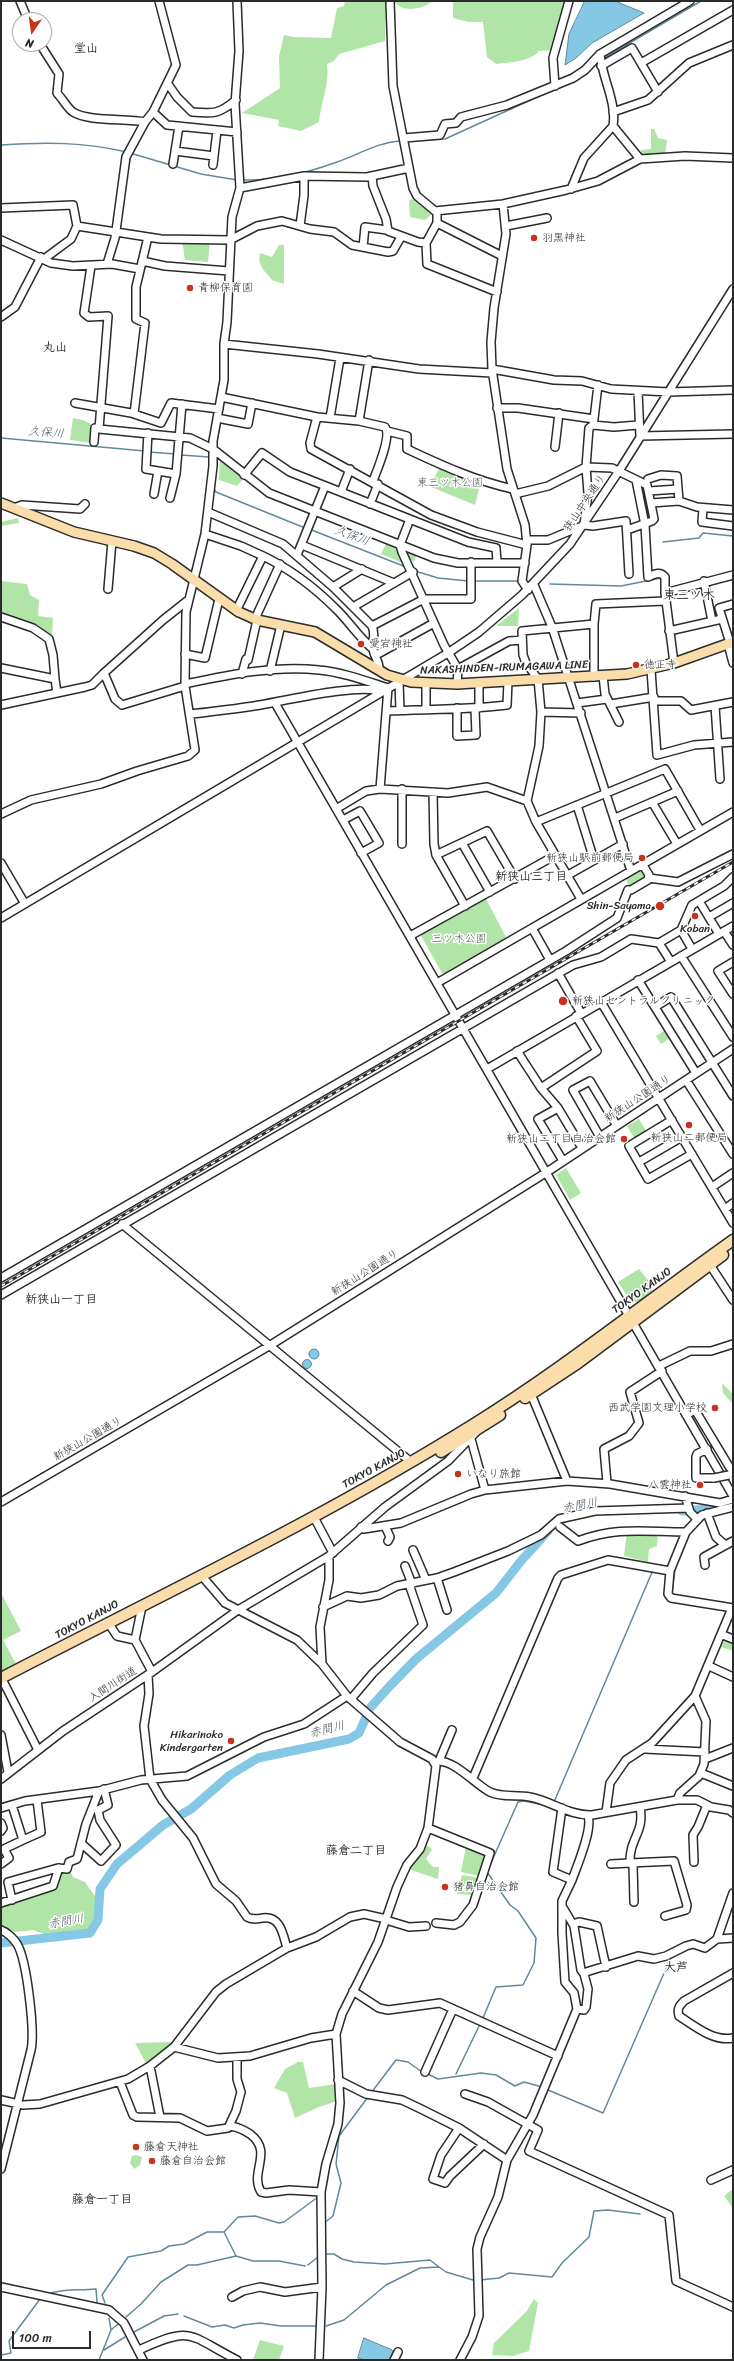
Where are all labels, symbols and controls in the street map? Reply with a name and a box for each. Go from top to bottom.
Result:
north arrow [12,12,52,52]
text: N [24,33,35,53]
district label: 堂山 [74,42,98,56]
place label: 羽黒神社 [542,231,586,245]
marker: 羽黒神社 [529,233,539,243]
place label: 青柳保育園 [198,281,253,295]
marker: 青柳保育園 [185,283,195,293]
district label: 丸山 [43,341,67,355]
water label: 久保川 [27,424,65,442]
street label: 狭山中央通り [561,472,609,534]
park label: 東三ツ木公園 [417,476,483,490]
water label: 久保川 [333,523,371,549]
district label: 東三ツ木 [663,588,715,604]
place label: 愛宕神社 [369,637,413,651]
marker: 愛宕神社 [356,639,366,649]
street label: NAKASHINDEN-IRUMAGAWA LINE [420,658,588,678]
place label: 徳正寺 [644,658,677,672]
marker: 徳正寺 [631,660,641,670]
place label: 新狭山駅前郵便局 [546,851,634,865]
marker: 新狭山駅前郵便局 [637,853,647,863]
district label: 新狭山三丁目 [495,870,567,884]
place label: Shin-Sayama [587,899,651,913]
marker: Shin-Sayama [654,900,666,912]
marker: Koban [690,911,700,921]
place label: Koban [680,922,710,936]
park label: 三ツ木公園 [432,932,486,946]
place label: 新狭山セントラルクリニック [572,994,715,1008]
marker: 新狭山セントラルクリニック [557,995,569,1007]
street label: 新狭山公園通り [602,1072,674,1126]
marker: 新狭山二郵便局 [684,1120,694,1130]
place label: 新狭山二郵便局 [651,1131,727,1145]
place label: 新狭山二丁目自治会館 [506,1132,616,1146]
marker: 新狭山二丁目自治会館 [619,1134,629,1144]
street label: 新狭山公園通り [329,1247,401,1299]
street label: TOKYO KANJO [610,1265,674,1317]
district label: 新狭山一丁目 [25,1293,97,1307]
place label: 西武学園文理小学校 [608,1401,707,1415]
marker: 西武学園文理小学校 [710,1403,720,1413]
street label: 新狭山公園通り [51,1414,125,1464]
street label: TOKYO KANJO [340,1446,408,1492]
place label: いなり旅館 [466,1467,521,1481]
marker: いなり旅館 [453,1469,463,1479]
place label: 八雲神社 [648,1478,692,1492]
marker: 八雲神社 [695,1480,705,1490]
water label: 赤間川 [561,1495,599,1517]
street label: TOKYO KANJO [53,1598,121,1642]
street label: 入間川街道 [86,1664,140,1706]
water label: 赤間川 [308,1719,346,1741]
place label: Hikarinoko Kindergarten [160,1728,223,1754]
marker: Hikarinoko Kindergarten [226,1736,236,1746]
district label: 藤倉二丁目 [326,1844,386,1858]
place label: 猪鼻自治会館 [453,1880,519,1894]
marker: 猪鼻自治会館 [440,1882,450,1892]
water label: 赤間川 [47,1912,85,1932]
district label: 大芦 [664,1961,688,1975]
place label: 藤倉天神社 [144,2140,199,2154]
marker: 藤倉天神社 [131,2142,141,2152]
place label: 藤倉自治会館 [160,2154,226,2168]
marker: 藤倉自治会館 [147,2156,157,2166]
district label: 藤倉一丁目 [72,2193,132,2207]
scale bar [14,2323,93,2349]
text: 100 m [19,2327,52,2349]

